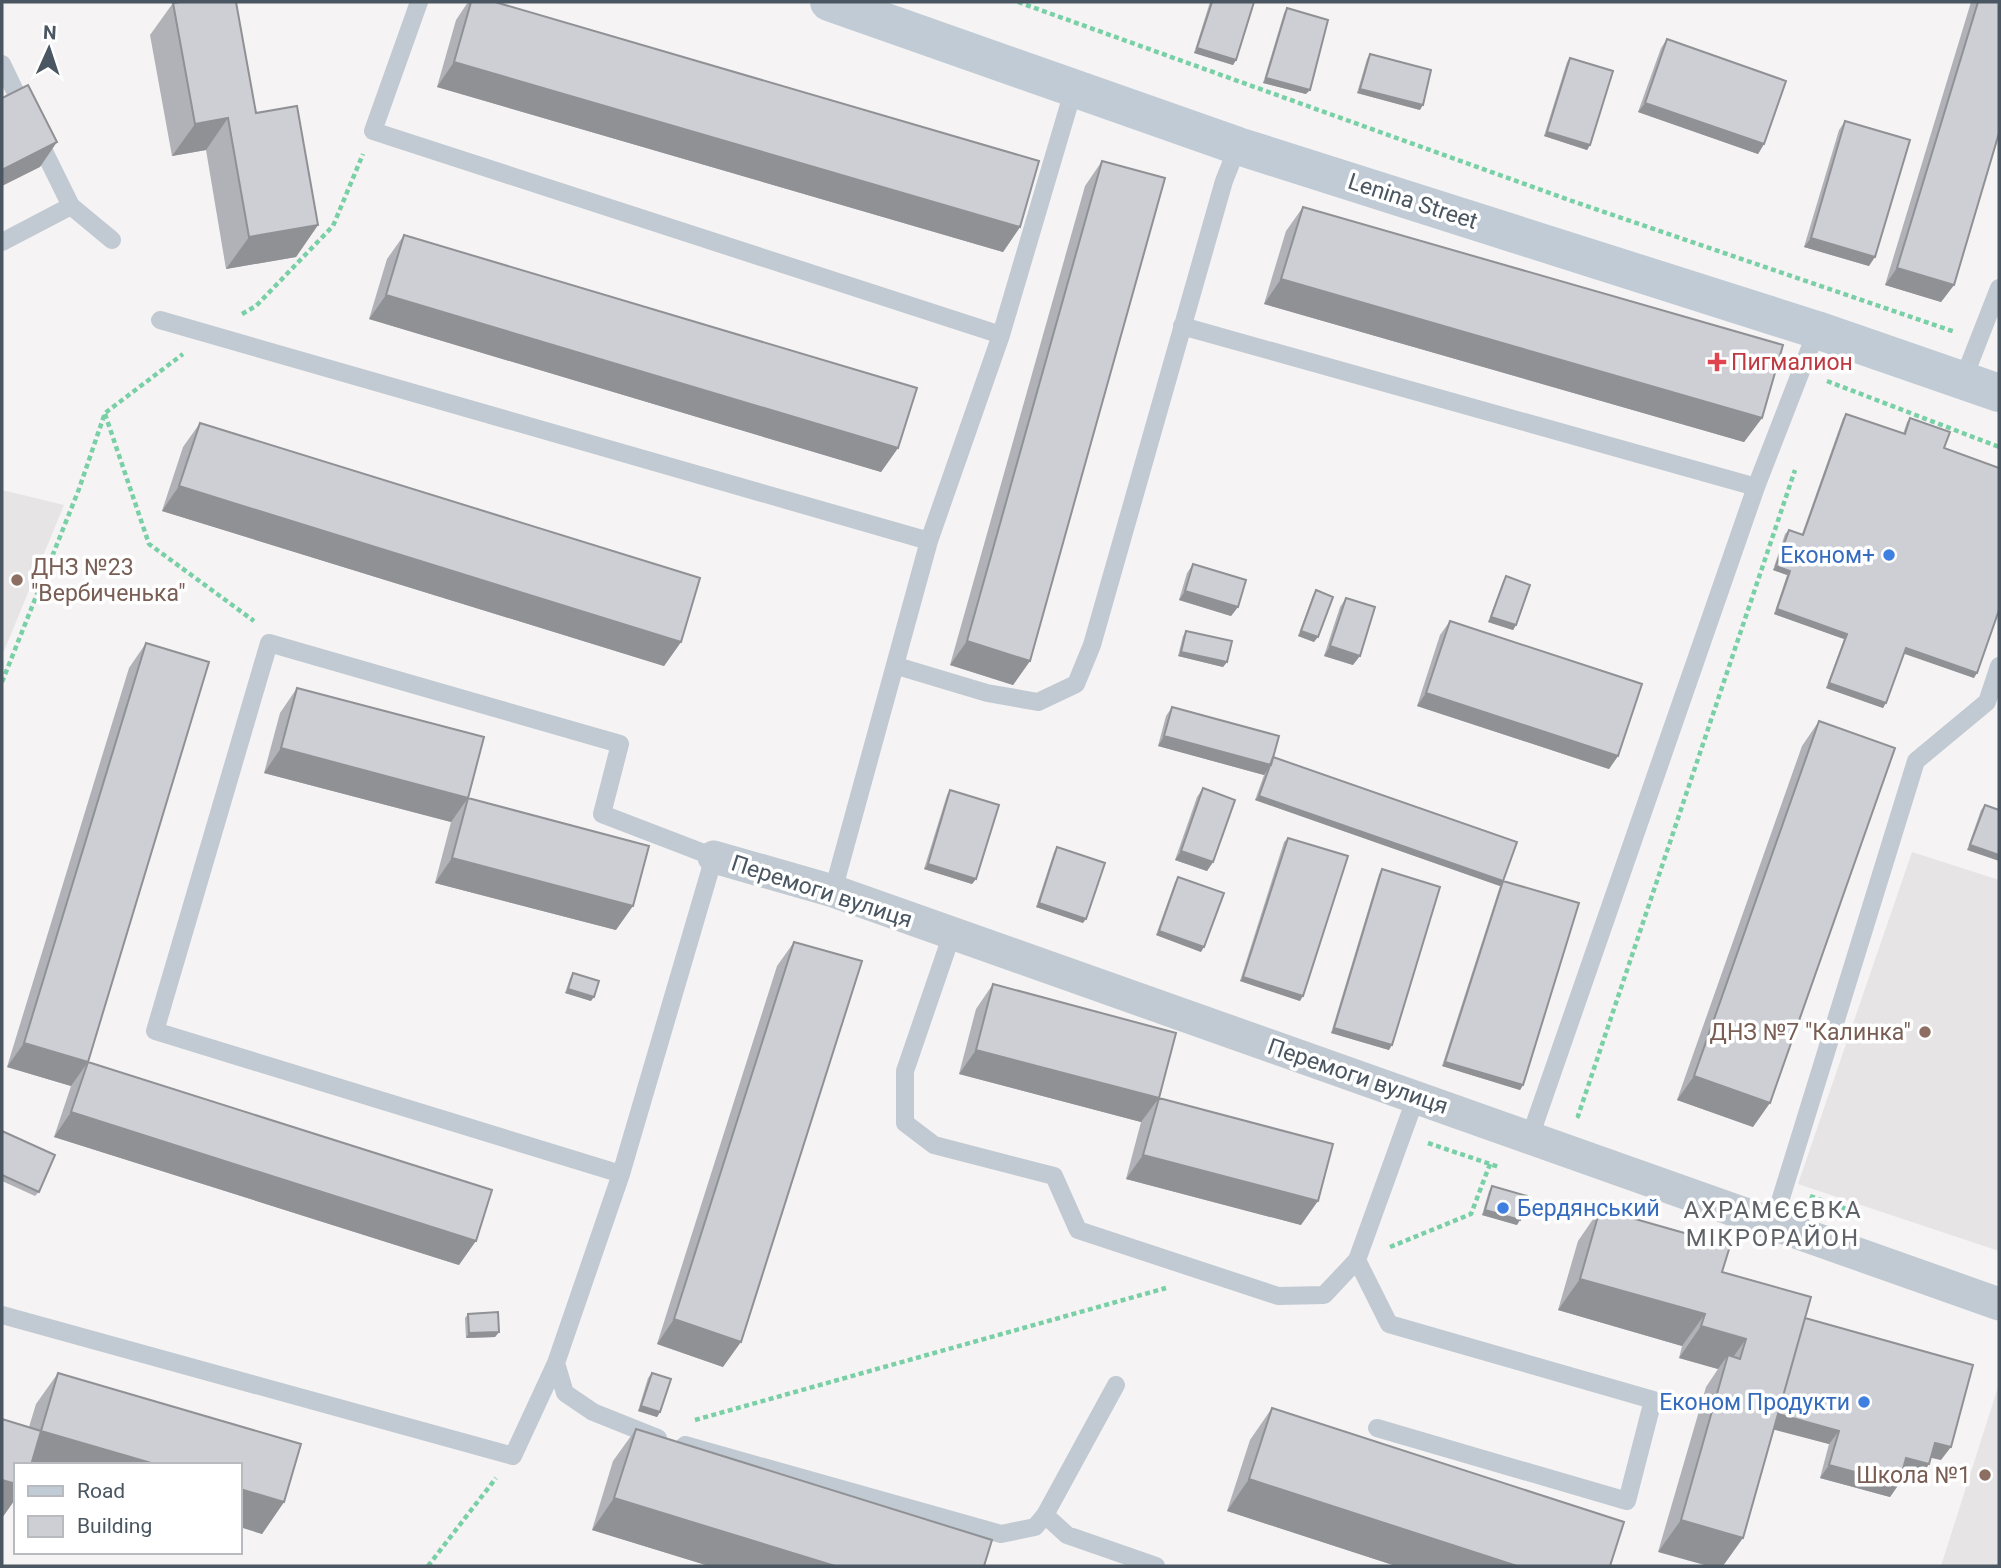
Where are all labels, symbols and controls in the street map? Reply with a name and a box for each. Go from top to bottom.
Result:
north arrow [14,14,84,84]
text: N [43,21,57,44]
street label: Lenina Street [1345,168,1481,235]
place label: Пигмалион [1731,349,1853,376]
marker: Пигмалион [1709,354,1725,370]
place label: Економ+ [1780,542,1875,569]
marker: Економ+ [1881,547,1897,563]
place label: ДНЗ №23 "Вербиченька" [31,554,186,607]
marker: ДНЗ №23 "Вербиченька" [9,572,25,588]
street label: Перемоги вулиця [728,849,916,934]
place label: ДНЗ №7 "Калинка" [1710,1019,1911,1046]
marker: ДНЗ №7 "Калинка" [1917,1024,1933,1040]
street label: Перемоги вулиця [1264,1033,1452,1120]
place label: Бердянський [1517,1195,1660,1222]
district label: АХРАМЄЄВКА МІКРОРАЙОН [1683,1196,1863,1252]
marker: Бердянський [1495,1200,1511,1216]
place label: Економ Продукти [1659,1389,1850,1416]
marker: Економ Продукти [1856,1394,1872,1410]
place label: Школа №1 [1856,1462,1971,1489]
legend [14,1463,242,1554]
marker: Школа №1 [1977,1467,1993,1483]
text: Road [77,1479,125,1503]
text: Building [77,1514,152,1538]

